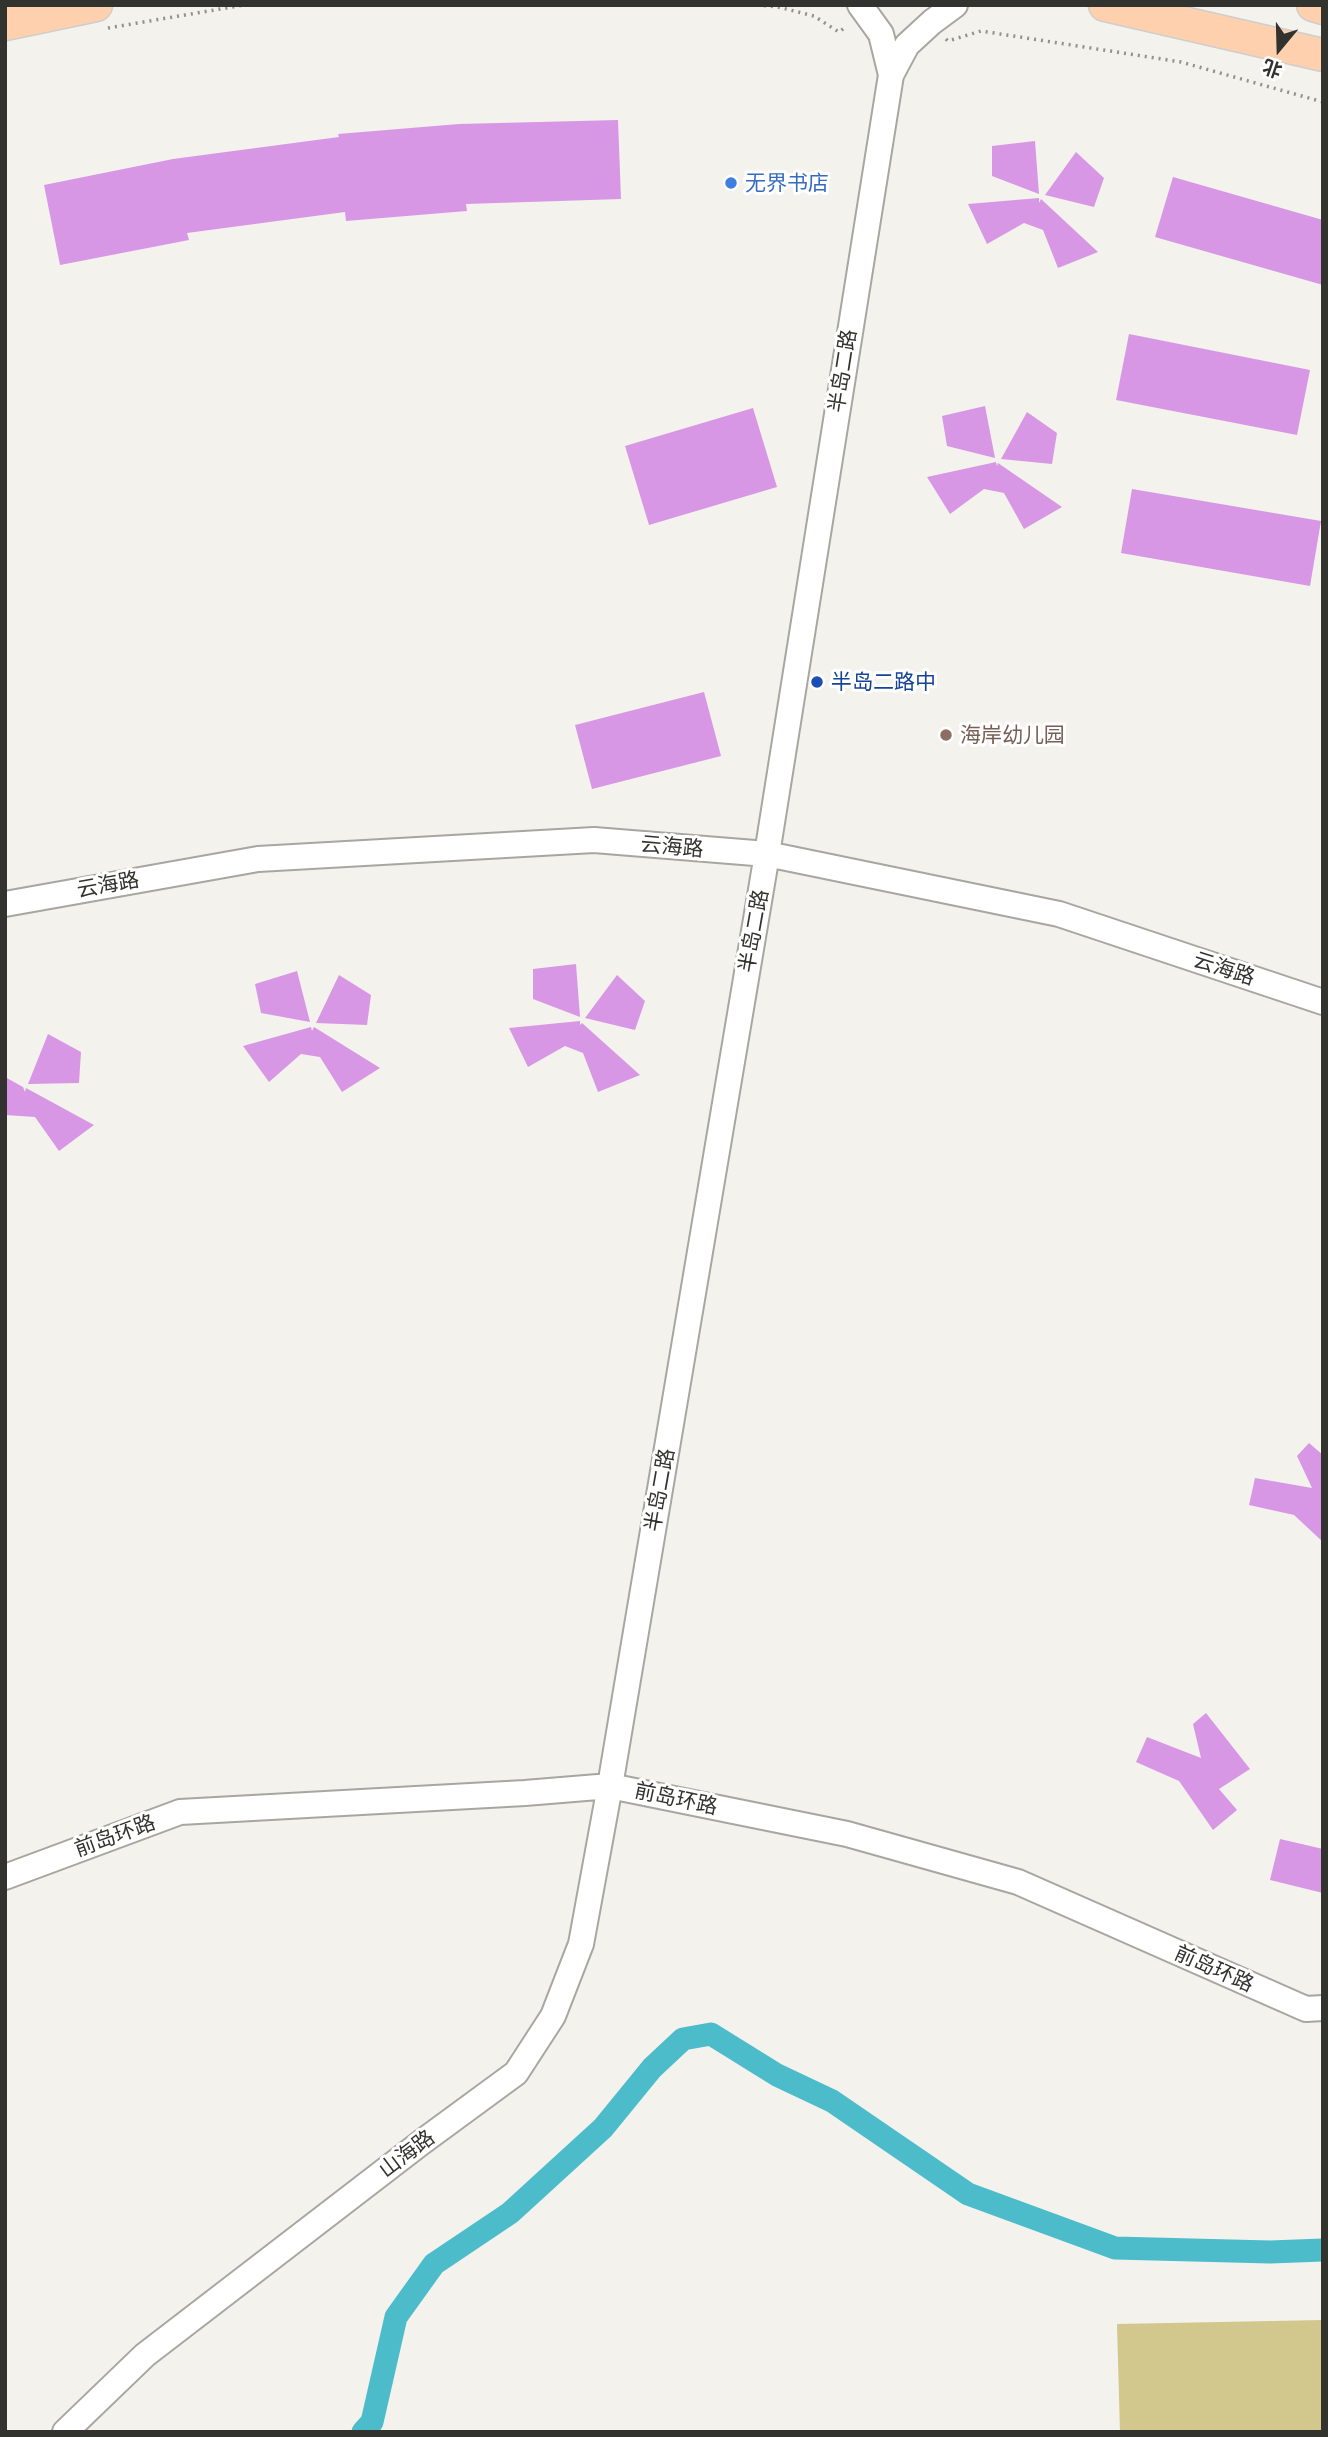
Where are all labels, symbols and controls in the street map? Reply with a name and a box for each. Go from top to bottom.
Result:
north arrow [1244,14,1314,84]
text: 北 [1260,55,1285,82]
place label: 无界书店 [745,170,829,196]
marker: 无界书店 [723,175,739,191]
street label: 半岛二路 [824,328,862,414]
place label: 半岛二路中 [831,669,936,695]
marker: 半岛二路中 [809,674,825,690]
place label: 海岸幼儿园 [960,722,1065,748]
marker: 海岸幼儿园 [938,727,954,743]
street label: 云海路 [640,832,704,862]
street label: 云海路 [75,867,141,903]
street label: 半岛二路 [734,887,774,975]
street label: 云海路 [1190,947,1258,991]
street label: 半岛二路 [640,1446,680,1534]
street label: 前岛环路 [632,1778,720,1820]
street label: 前岛环路 [71,1810,159,1862]
street label: 前岛环路 [1171,1940,1257,1998]
street label: 山海路 [374,2125,440,2183]

